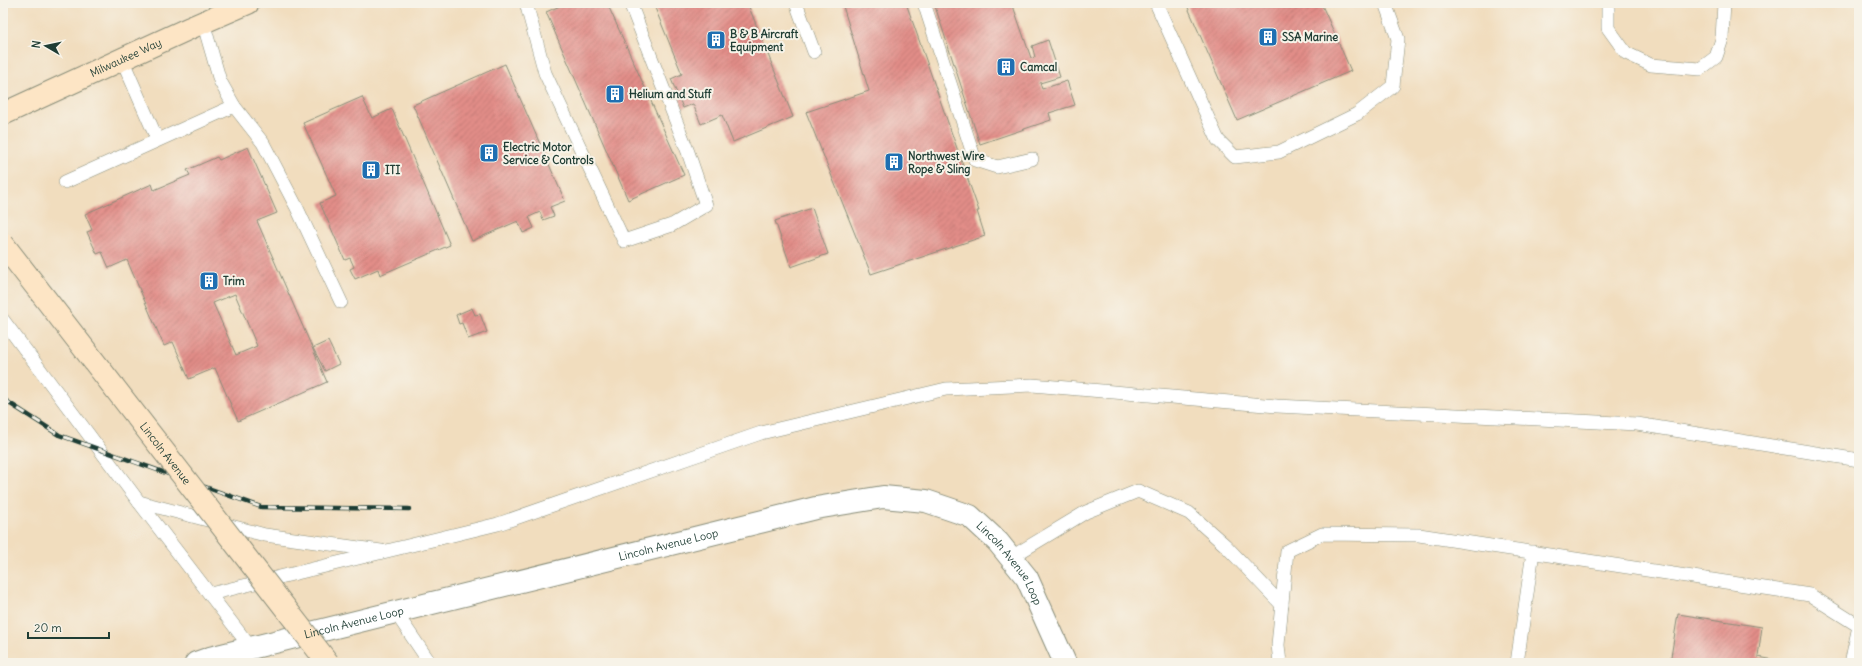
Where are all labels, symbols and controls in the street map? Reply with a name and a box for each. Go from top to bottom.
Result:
north arrow [26,26,66,66]
building icon: SSA Marine [1257,26,1279,48]
place label: B & B Aircraft Equipment [730,27,798,55]
building icon: B & B Aircraft Equipment [705,29,727,51]
place label: SSA Marine [1282,30,1338,44]
street label: Milwaukee Way [88,35,164,80]
text: N [29,40,44,49]
building icon: Camcal [995,56,1017,78]
place label: Camcal [1020,60,1057,74]
building icon: Helium and Stuff [604,83,626,105]
place label: Helium and Stuff [629,87,712,101]
place label: Electric Motor Service & Controls [503,140,594,167]
building icon: Electric Motor Service & Controls [478,142,500,164]
place label: Northwest Wire Rope & Sling [908,149,985,177]
building icon: Northwest Wire Rope & Sling [883,151,905,173]
building icon: ITI [360,159,382,181]
place label: ITI [385,163,401,177]
building icon: Trim [198,270,220,292]
place label: Trim [223,274,245,288]
street label: Lincoln Avenue [137,420,194,487]
street label: Lincoln Avenue Loop [973,519,1045,607]
street label: Lincoln Avenue Loop [617,526,720,564]
street label: Lincoln Avenue Loop [303,603,405,641]
scale bar [28,614,109,640]
text: 20 m [34,620,62,635]

